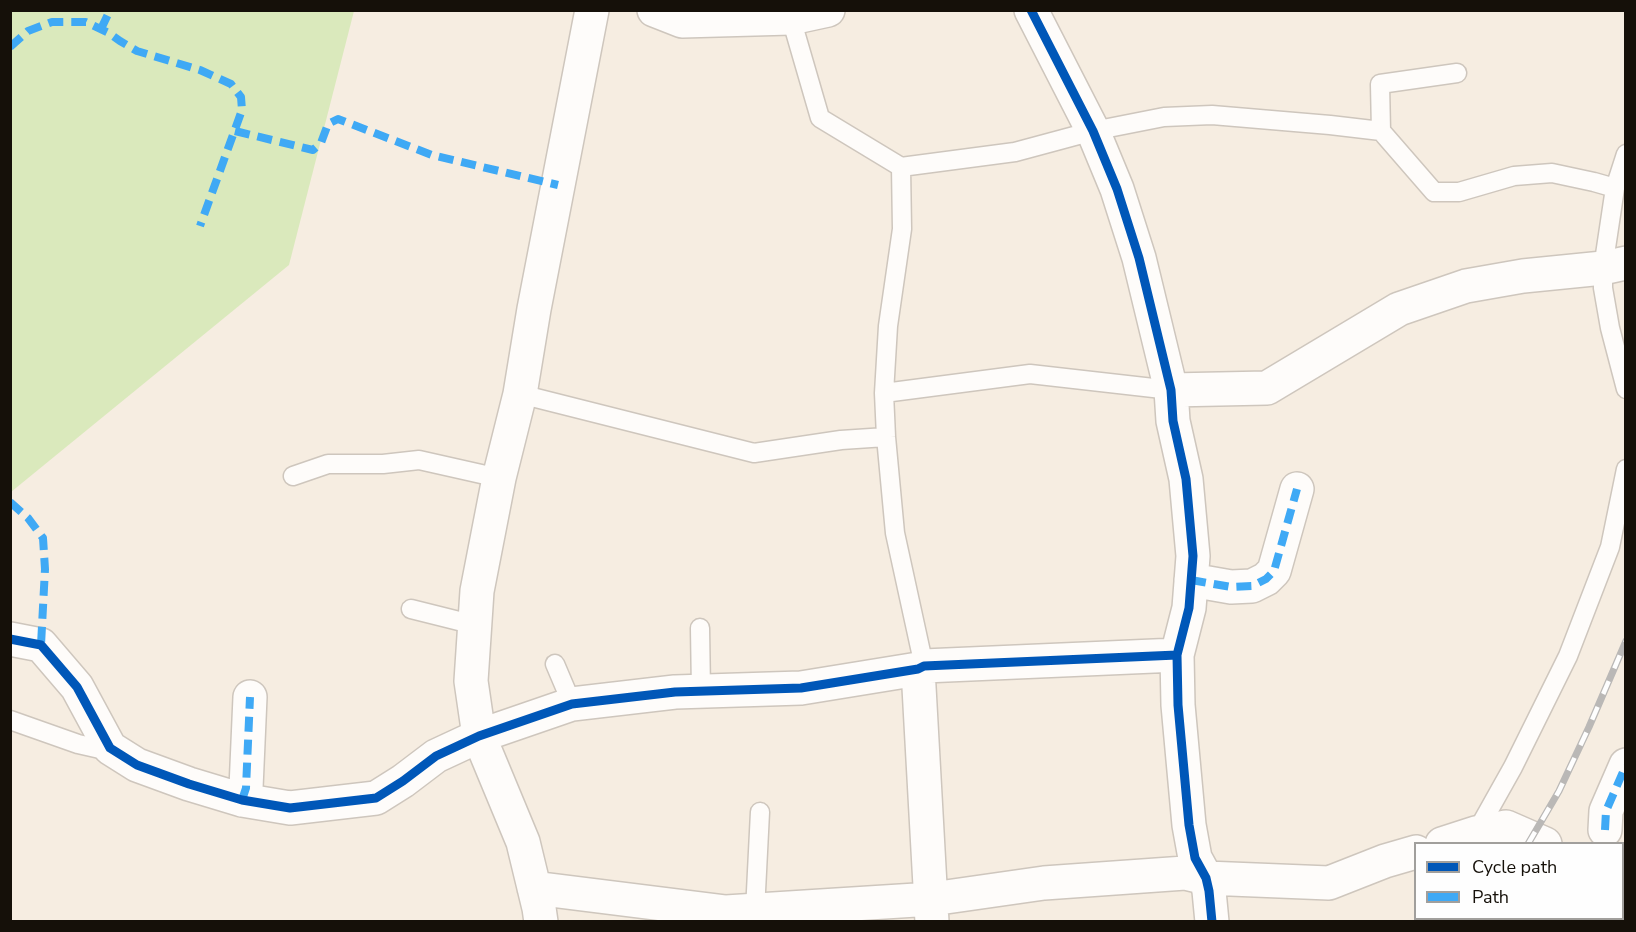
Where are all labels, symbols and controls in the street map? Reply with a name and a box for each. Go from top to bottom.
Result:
legend [1414,842,1624,920]
text: Cycle path [1472,855,1557,879]
text: Path [1472,885,1509,909]

